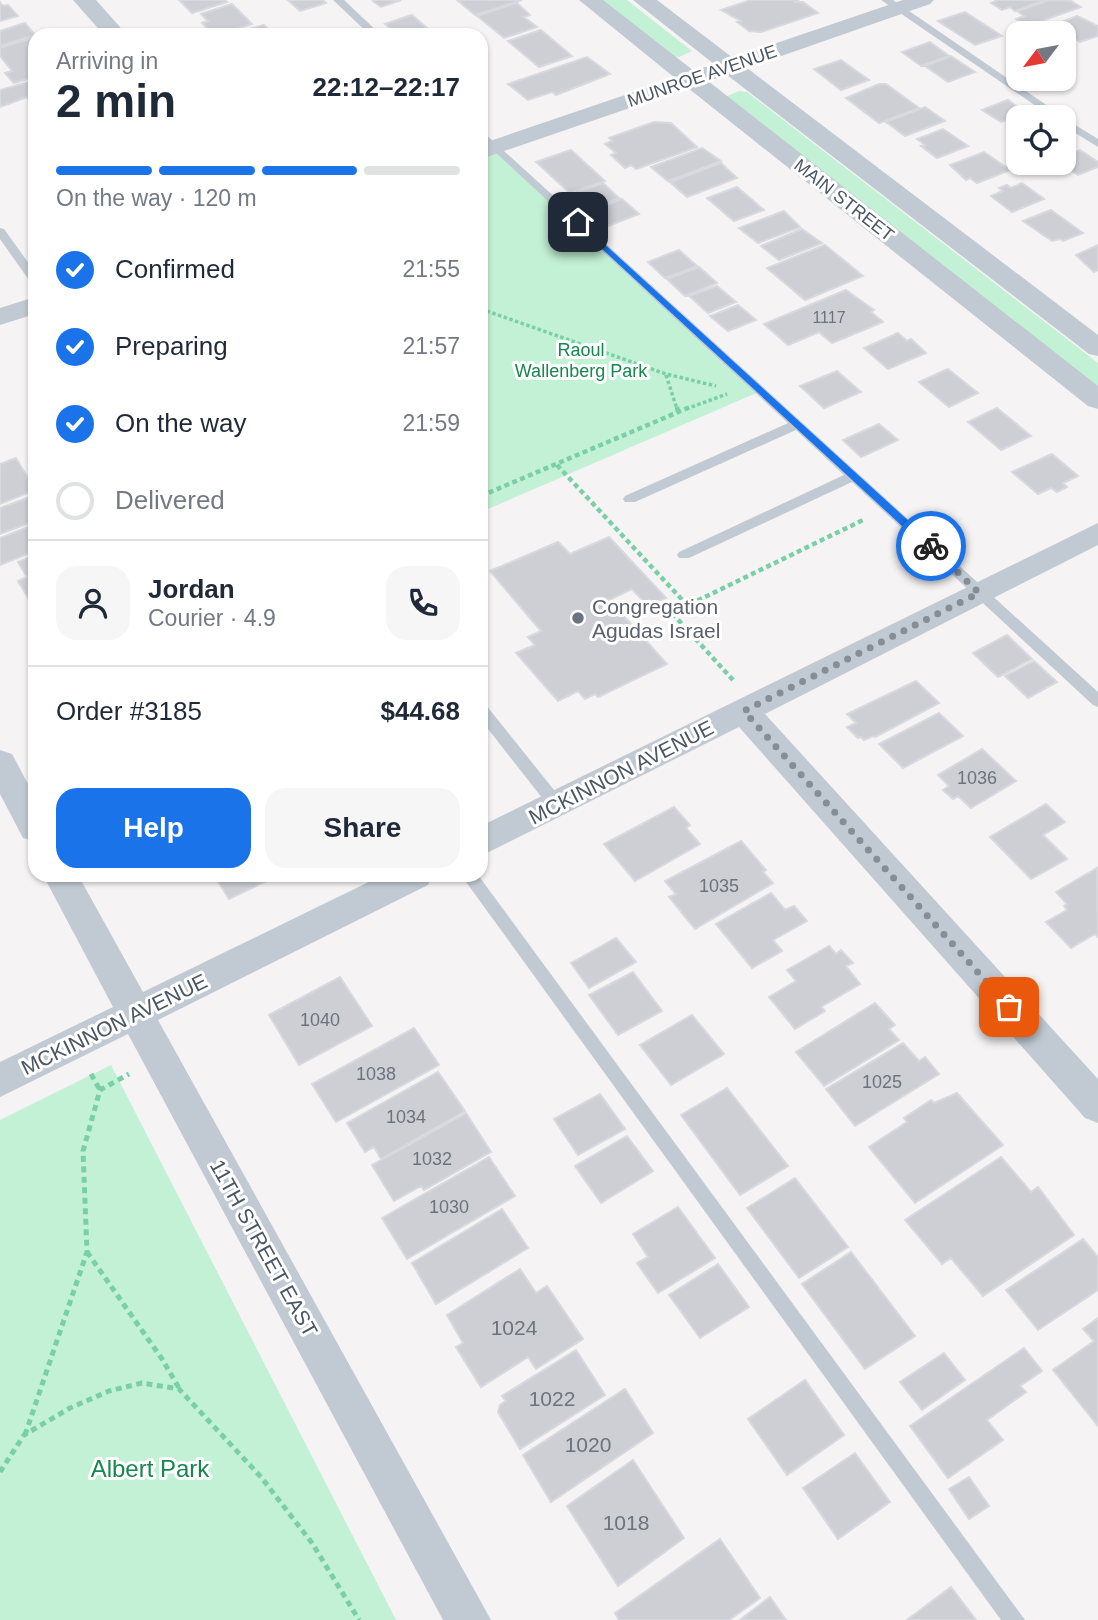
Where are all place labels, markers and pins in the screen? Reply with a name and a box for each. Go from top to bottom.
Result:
pin [548,192,608,252]
place label: Congregation Agudas Israel [592,595,720,642]
marker: Congregation Agudas Israel [570,610,586,626]
pin [979,977,1039,1037]

